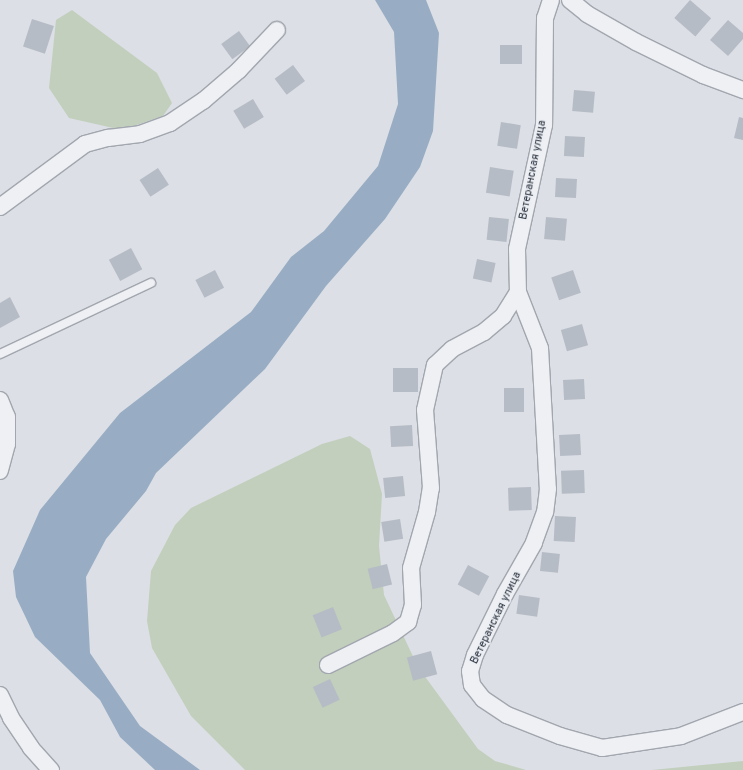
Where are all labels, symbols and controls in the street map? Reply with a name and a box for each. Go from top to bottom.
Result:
street label: Ветеранская улица [517,119,549,221]
street label: Ветеранская улица [468,570,524,666]

